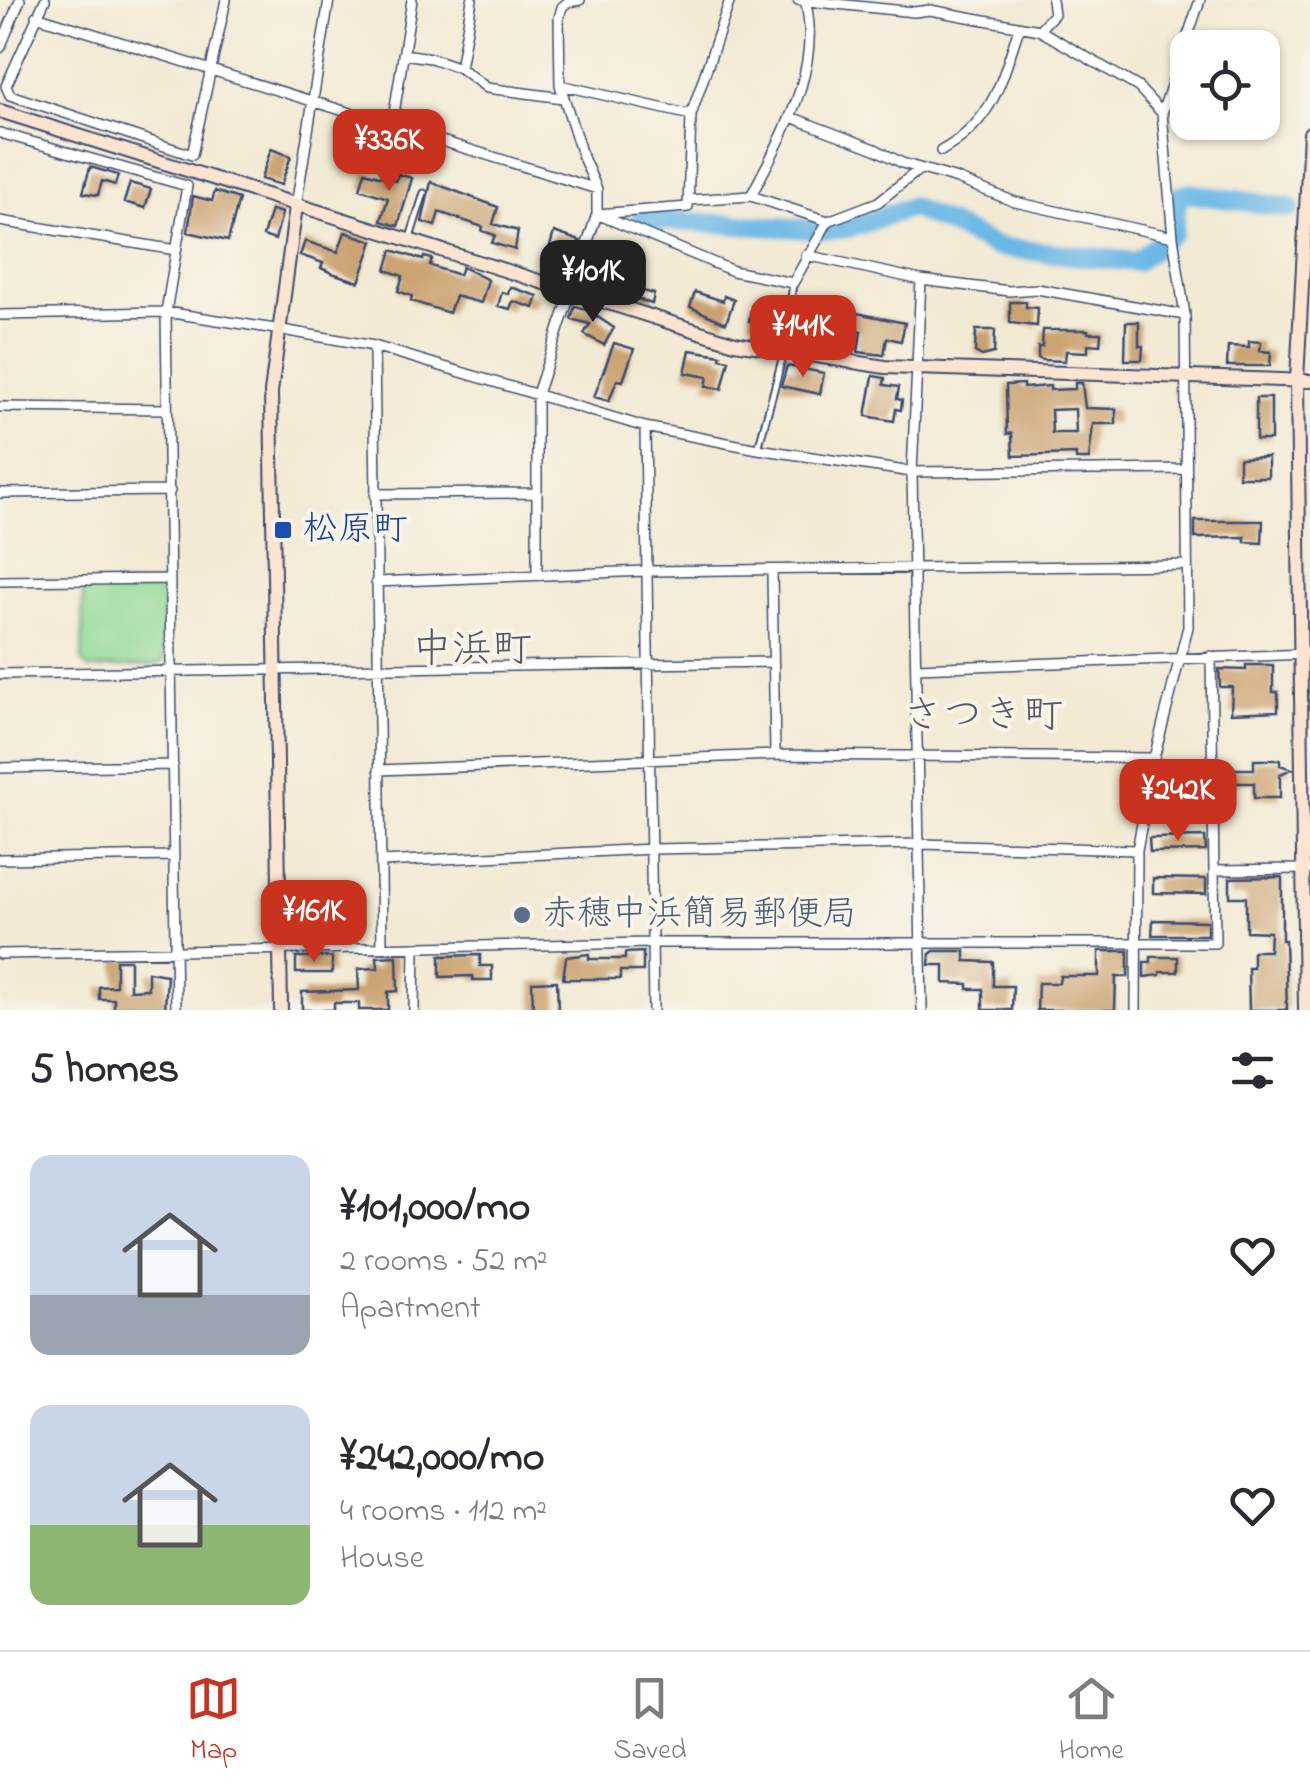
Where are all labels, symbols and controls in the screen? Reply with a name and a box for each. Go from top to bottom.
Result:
map controls [1170,30,1280,140]
button: locate [1170,30,1280,140]
pin: ¥336K [319,109,459,194]
text: ¥336K [355,118,423,165]
pin: ¥101K [523,240,663,325]
text: ¥101K [562,249,624,296]
pin: ¥141K [733,295,873,380]
text: ¥141K [772,304,834,351]
place label: 松原町 [303,505,408,556]
marker: 松原町 [272,519,294,541]
district label: 中浜町 [412,622,532,681]
district label: さつき町 [903,688,1063,747]
pin: ¥242K [1108,759,1248,844]
text: ¥242K [1142,768,1215,815]
pin: ¥161K [244,880,384,965]
text: ¥161K [283,889,345,936]
place label: 赤穂中浜簡易郵便局 [542,890,857,941]
marker: 赤穂中浜簡易郵便局 [511,904,533,926]
text: 5 homes [30,1040,179,1101]
icon: filters [1225,1043,1280,1098]
text: ¥101,000/mo [340,1178,530,1239]
icon: home [110,1195,230,1315]
icon: heart [1225,1228,1280,1283]
text: 2 rooms · 52 m² [340,1239,548,1286]
text: Apartment [340,1286,481,1333]
text: ¥242,000/mo [340,1428,545,1489]
icon: home [110,1445,230,1565]
icon: heart [1225,1478,1280,1533]
text: 4 rooms · 112 m² [340,1489,547,1536]
text: House [340,1536,424,1583]
tab: Map [186,1671,241,1772]
tab: Saved [613,1671,686,1772]
tab: Home [1059,1671,1124,1772]

